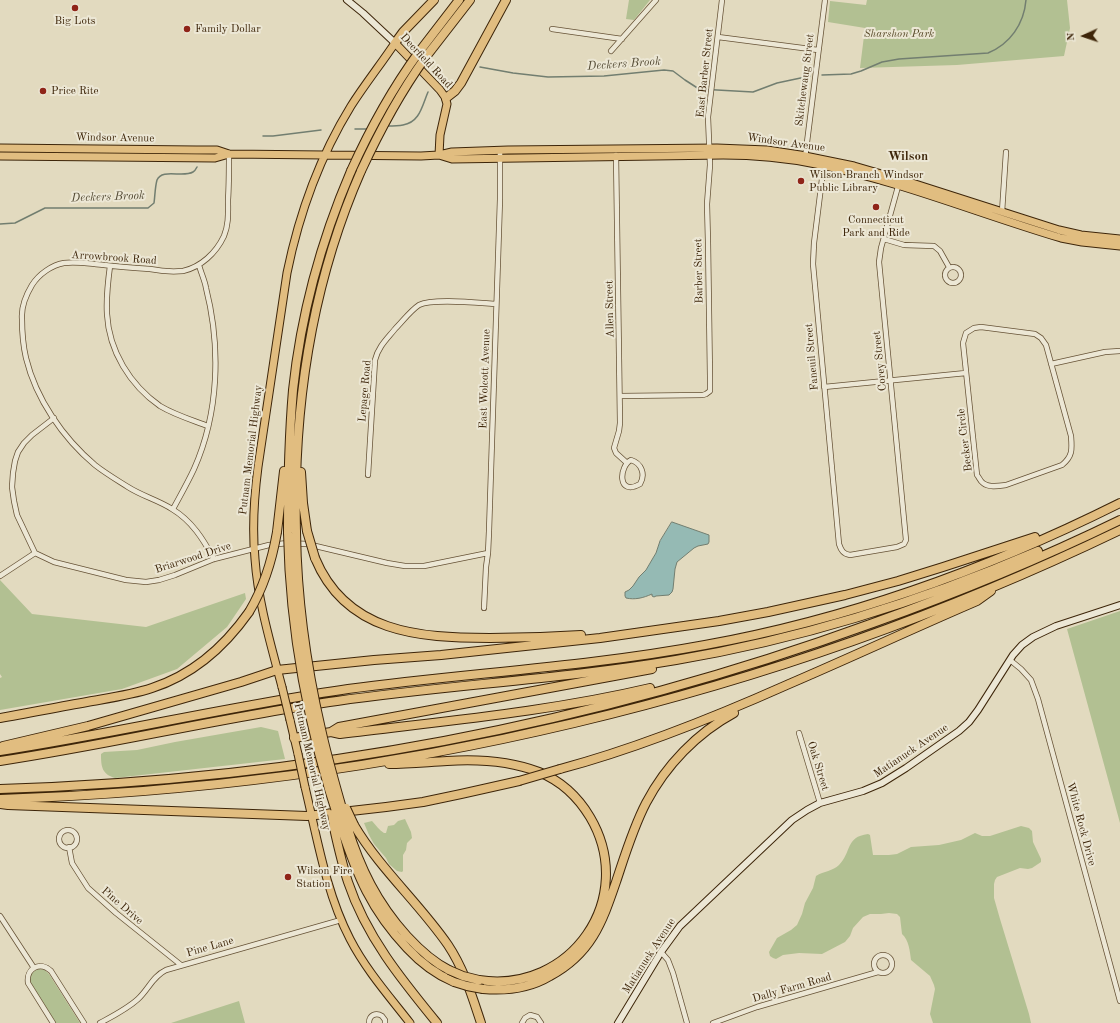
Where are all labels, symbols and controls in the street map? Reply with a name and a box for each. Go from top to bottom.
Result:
marker: Big Lots [70,3,80,13]
place label: Big Lots [54,14,96,28]
north arrow [1064,16,1104,56]
place label: Family Dollar [195,22,261,36]
marker: Family Dollar [182,24,192,34]
park label: Sharshon Park [864,27,934,41]
street label: East Barber Street [694,28,716,118]
street label: Deerfield Road [397,31,455,91]
text: N [1066,32,1077,41]
street label: Skitchewaug Street [793,33,817,127]
water label: Deckers Brook [587,54,661,74]
place label: Price Rite [51,84,99,98]
marker: Price Rite [38,86,48,96]
street label: Windsor Avenue [76,131,154,145]
street label: Windsor Avenue [746,131,826,155]
district label: Wilson [888,149,928,165]
place label: Wilson Branch Windsor Public Library [809,168,923,194]
marker: Wilson Branch Windsor Public Library [796,176,806,186]
water label: Deckers Brook [71,189,145,205]
marker: Connecticut Park and Ride [871,202,881,212]
place label: Connecticut Park and Ride [842,213,910,239]
street label: Barber Street [692,238,706,304]
street label: Arrowbrook Road [71,248,157,268]
street label: Allen Street [603,280,617,338]
street label: Faneuil Street [802,323,822,391]
street label: East Wolcott Avenue [477,329,493,429]
street label: Corey Street [870,330,890,392]
street label: Lepage Road [356,359,374,423]
street label: Putnam Memorial Highway [236,384,266,516]
street label: Becker Circle [955,408,975,472]
street label: Briarwood Drive [153,539,233,577]
street label: Putnam Memorial Highway [291,702,333,832]
street label: Matianuck Avenue [871,721,951,781]
street label: Oak Street [804,740,832,792]
street label: White Rock Drive [1063,781,1099,867]
place label: Wilson Fire Station [296,864,352,890]
marker: Wilson Fire Station [283,872,293,882]
street label: Pine Drive [98,884,146,928]
street label: Matianuck Avenue [620,916,678,996]
street label: Pine Lane [185,934,235,960]
street label: Dally Farm Road [751,970,833,1006]

